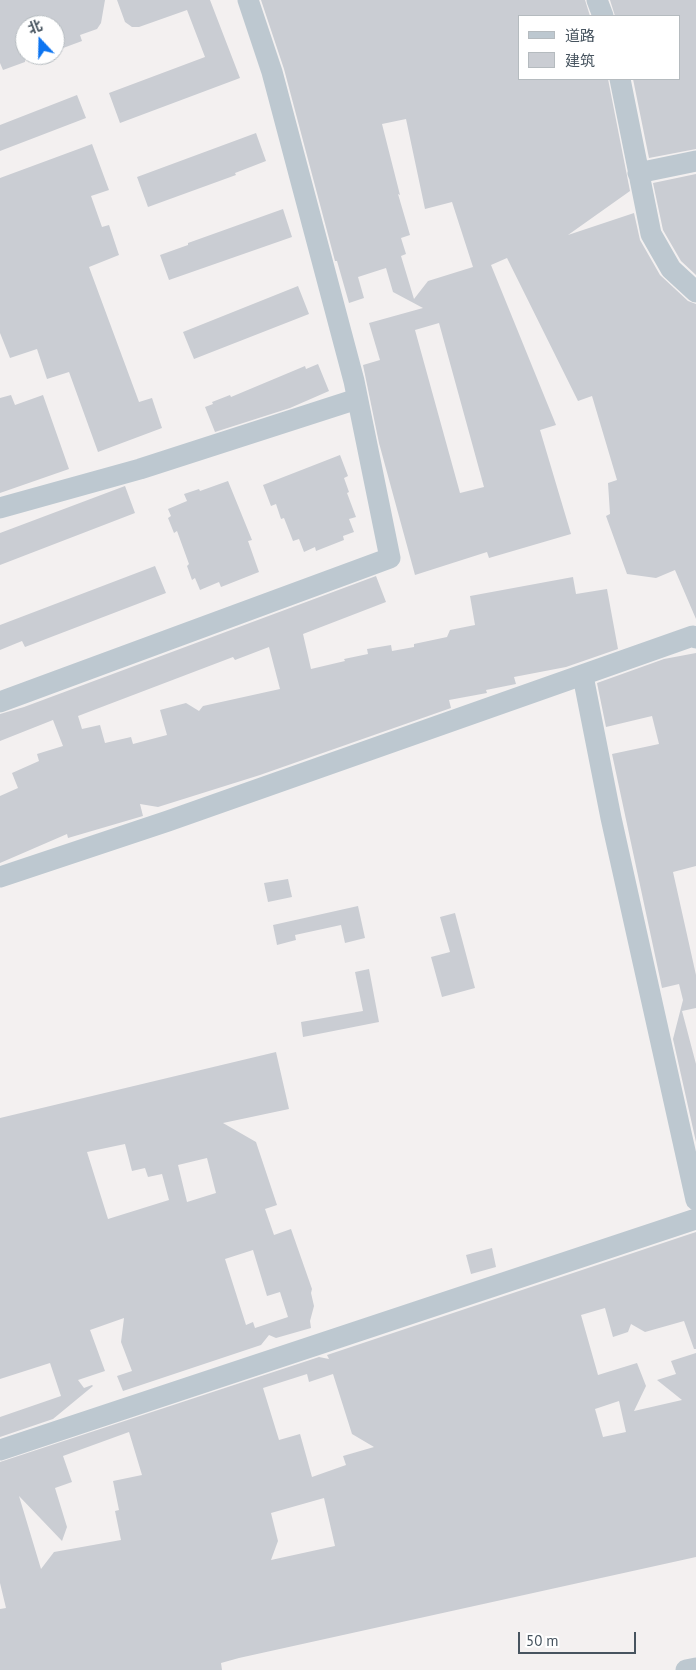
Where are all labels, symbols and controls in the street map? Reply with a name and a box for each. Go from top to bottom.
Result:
north arrow [15,15,65,65]
legend [518,15,681,80]
text: 北 [25,16,45,38]
text: 道路 [565,26,595,45]
text: 建筑 [565,51,595,70]
scale bar [521,1622,638,1654]
text: 50 m [526,1631,559,1650]

